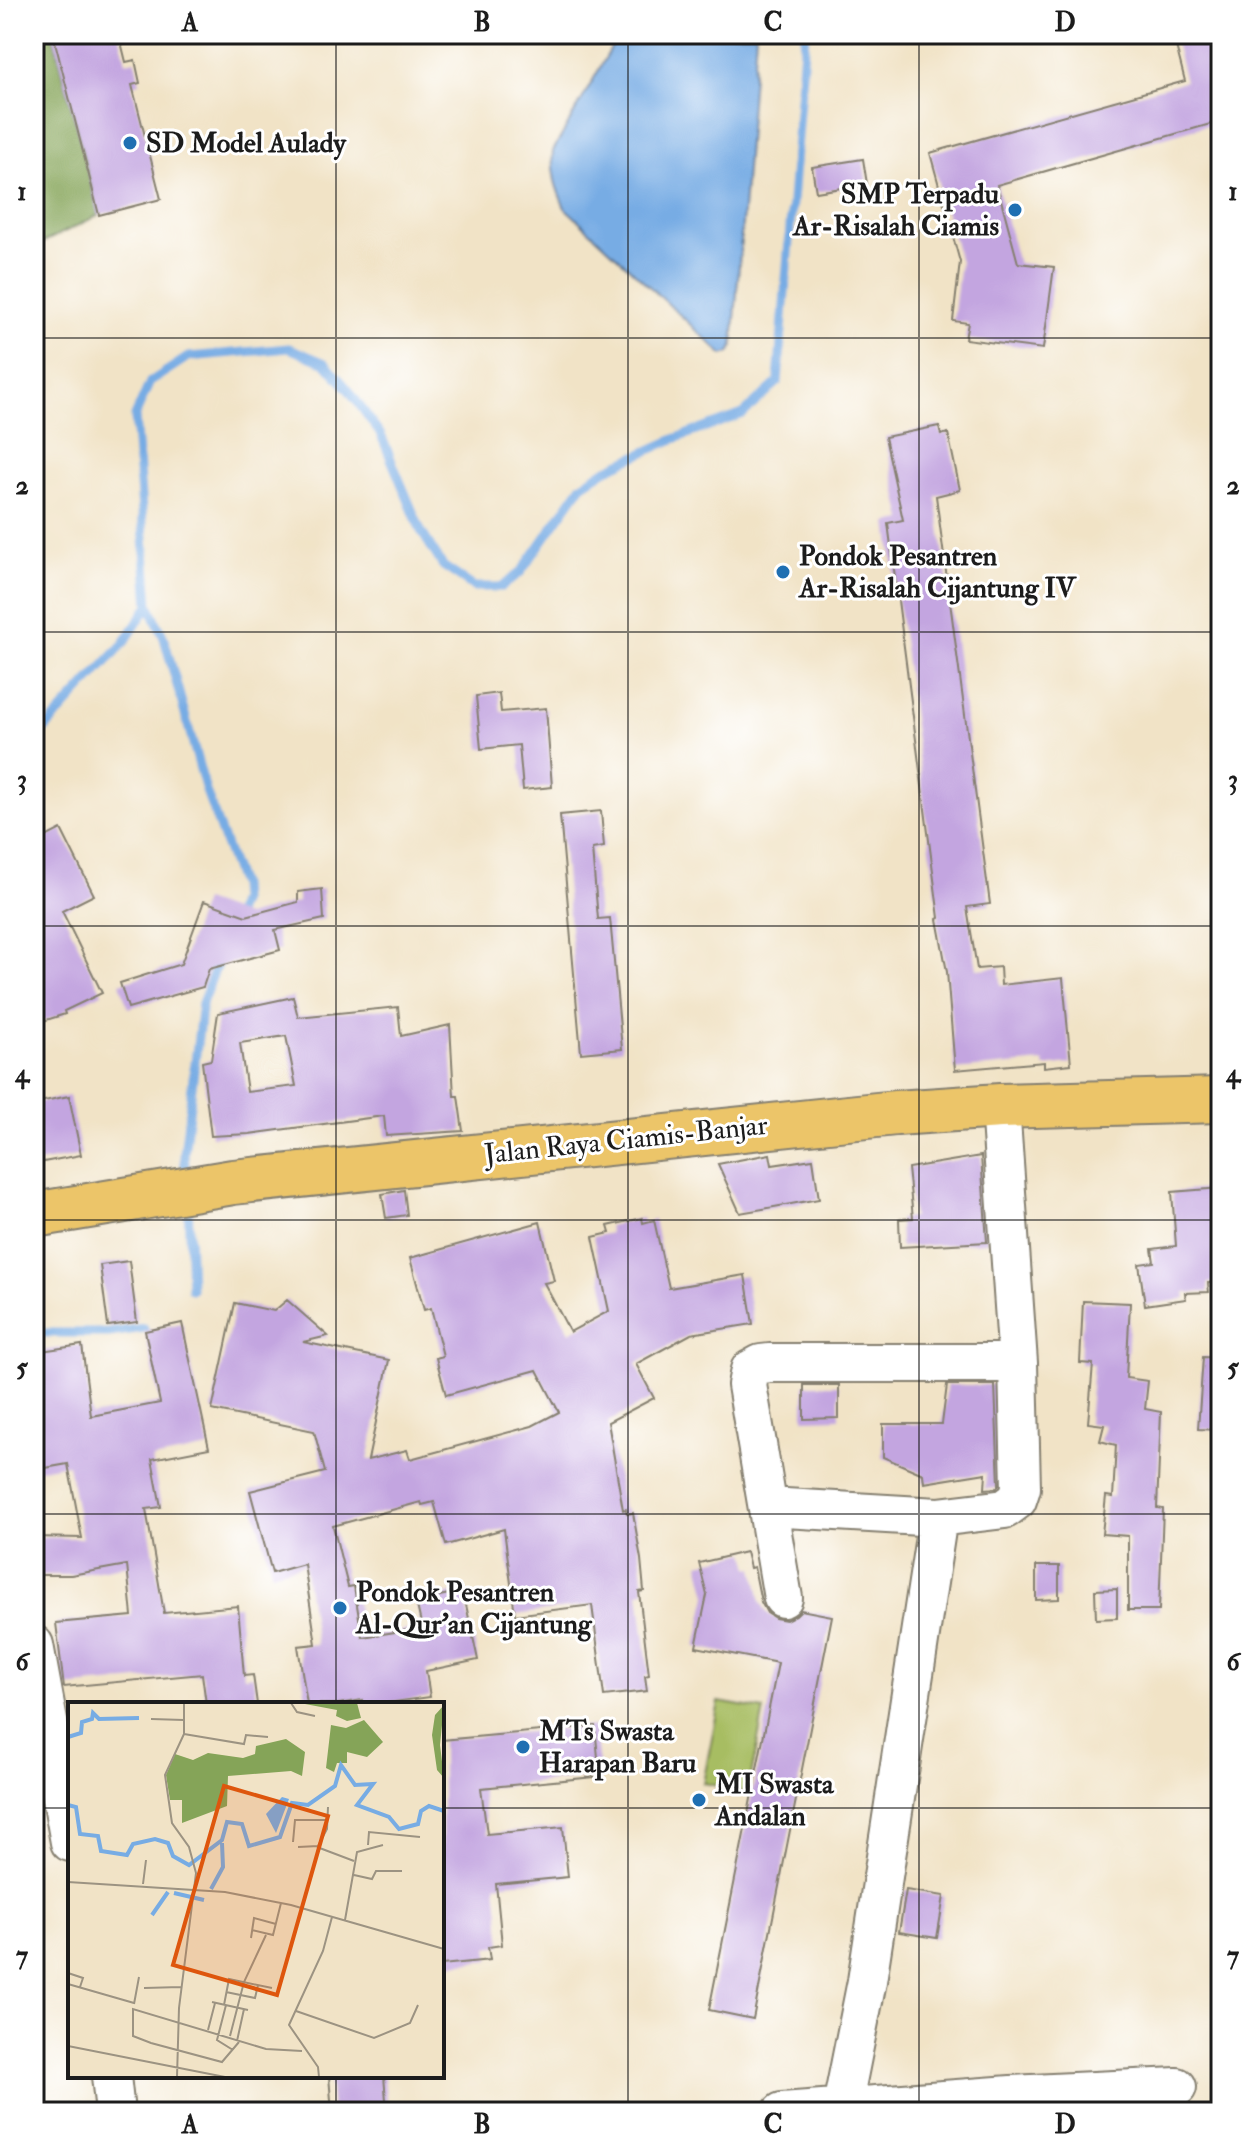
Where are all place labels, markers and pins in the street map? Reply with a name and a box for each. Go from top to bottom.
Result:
place label: SD Model Aulady [146,126,347,161]
marker: SD Model Aulady [121,134,139,152]
place label: SMP Terpadu Ar-Risalah Ciamis [792,177,999,244]
marker: SMP Terpadu Ar-Risalah Ciamis [1006,201,1024,219]
place label: Pondok Pesantren Ar-Risalah Cijantung IV [798,539,1078,606]
marker: Pondok Pesantren Ar-Risalah Cijantung IV [774,563,792,581]
place label: Pondok Pesantren Al-Qur'an Cijantung [355,1575,593,1642]
marker: Pondok Pesantren Al-Qur'an Cijantung [331,1599,349,1617]
place label: MTs Swasta Harapan Baru [538,1714,697,1781]
marker: MTs Swasta Harapan Baru [514,1738,532,1756]
place label: MI Swasta Andalan [714,1767,835,1834]
marker: MI Swasta Andalan [690,1791,708,1809]

